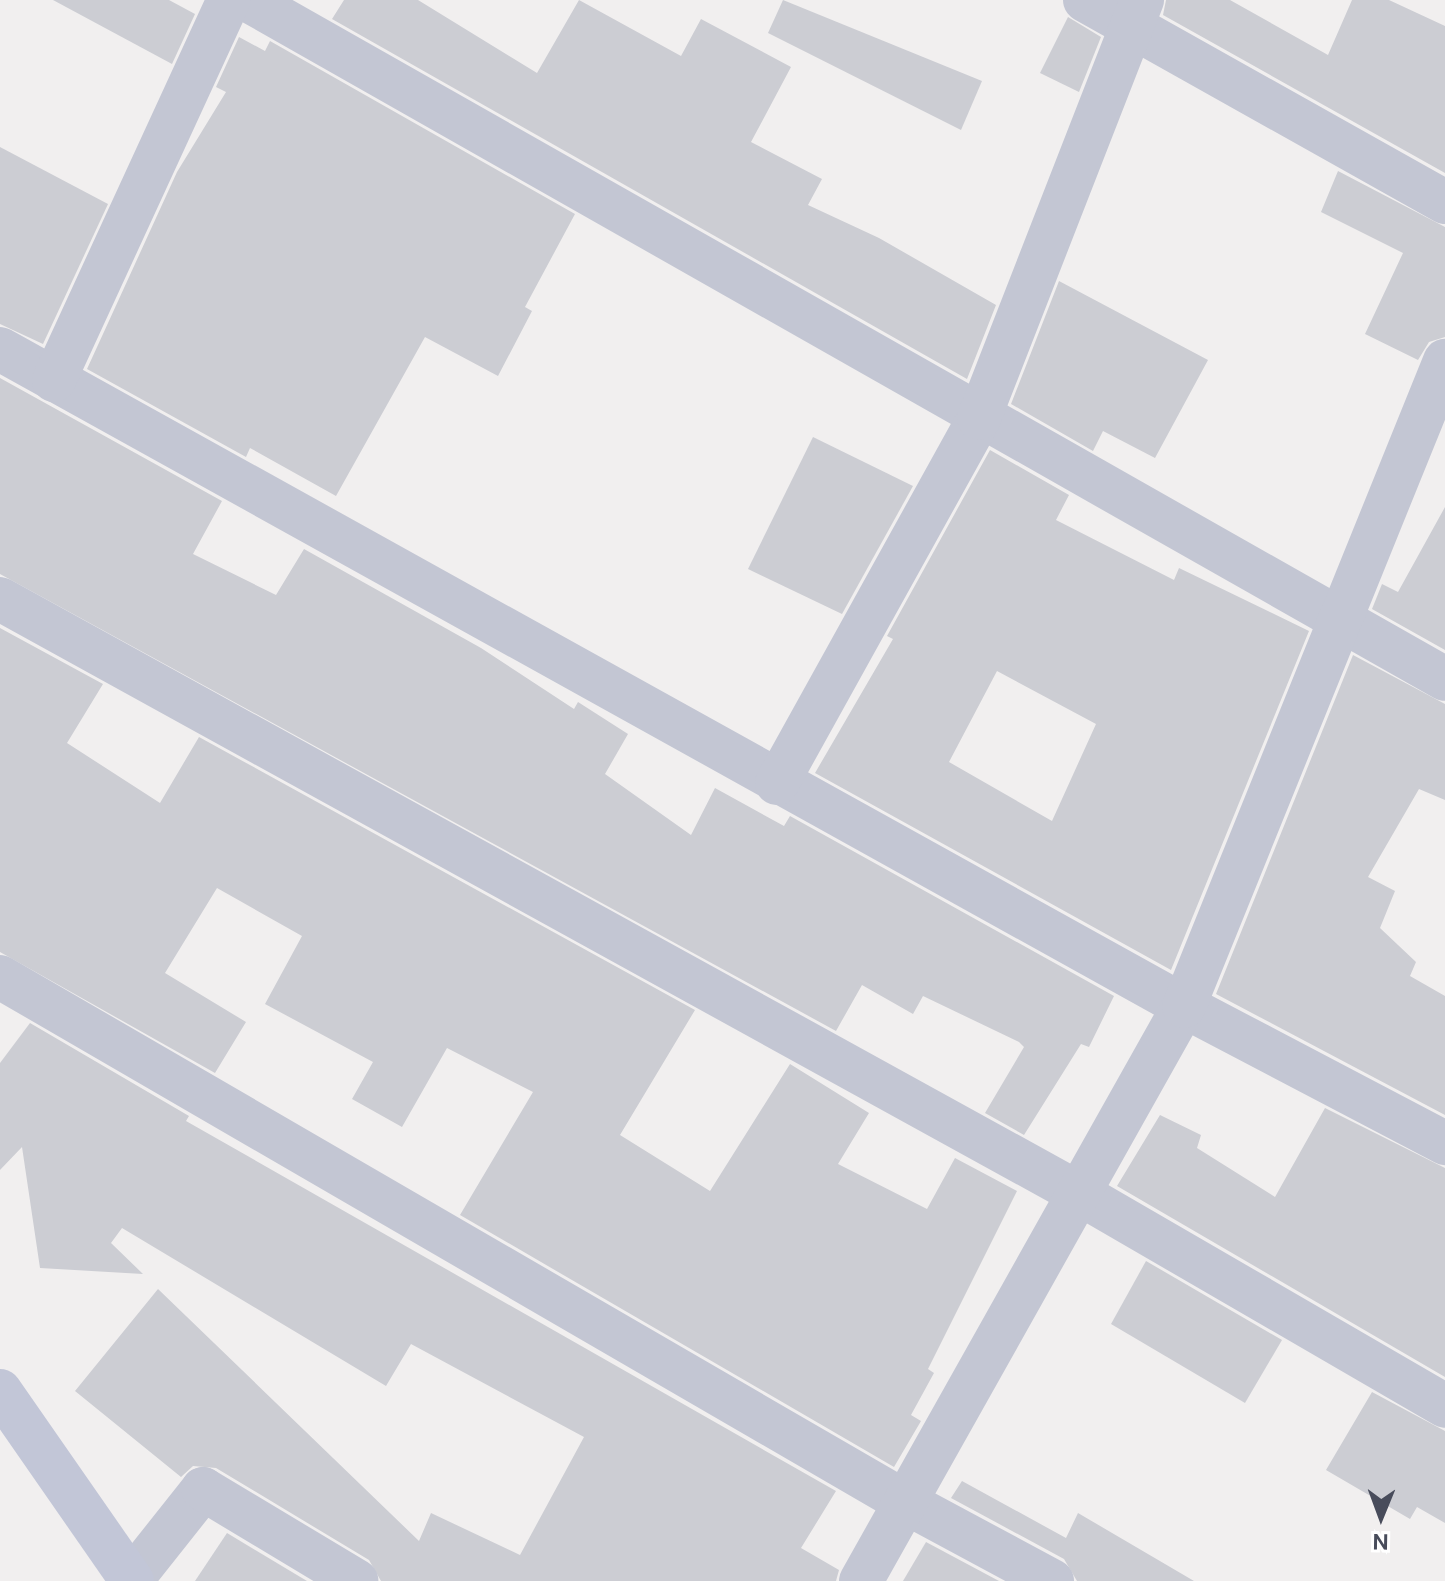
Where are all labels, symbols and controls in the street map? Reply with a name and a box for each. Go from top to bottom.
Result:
north arrow [1341,1477,1421,1557]
text: N [1372,1527,1389,1556]

